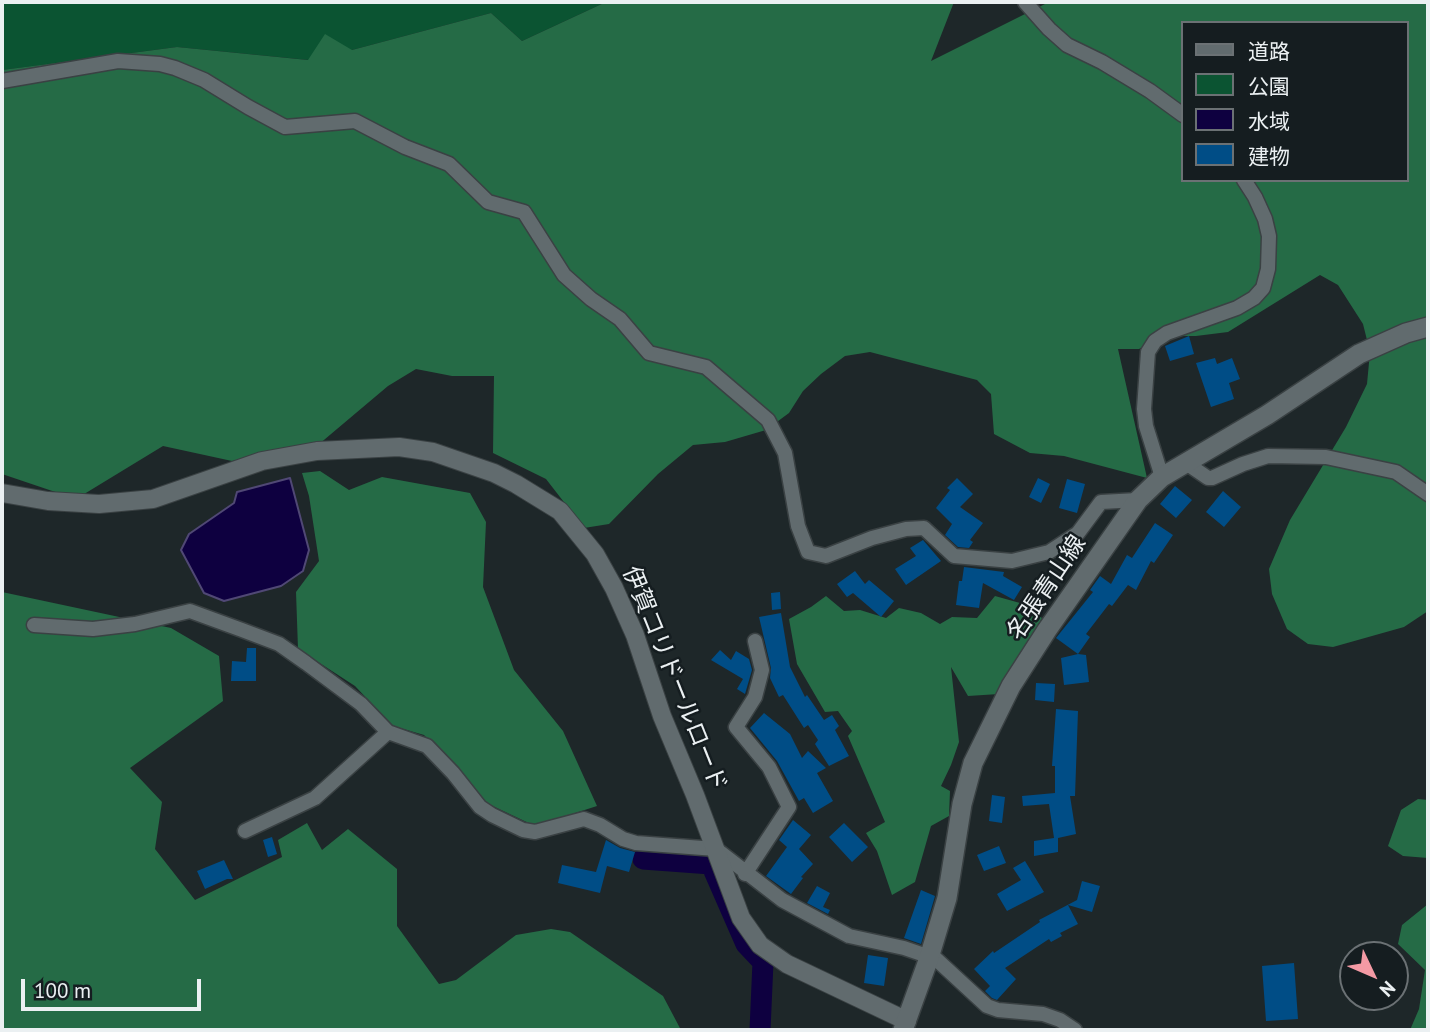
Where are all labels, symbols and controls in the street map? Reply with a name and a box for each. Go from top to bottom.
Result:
legend [1182,21,1409,182]
text: 道路 [1248,38,1290,65]
text: 公園 [1248,73,1290,100]
text: 水域 [1248,108,1290,135]
text: 建物 [1248,143,1290,170]
street label: 名張青山線 [1002,530,1092,646]
street label: 伊賀コリドールロード [616,562,732,796]
north arrow [1339,941,1409,1011]
scale bar [24,965,205,1009]
text: N [1375,976,1401,1002]
text: 100 m [34,977,91,1004]

